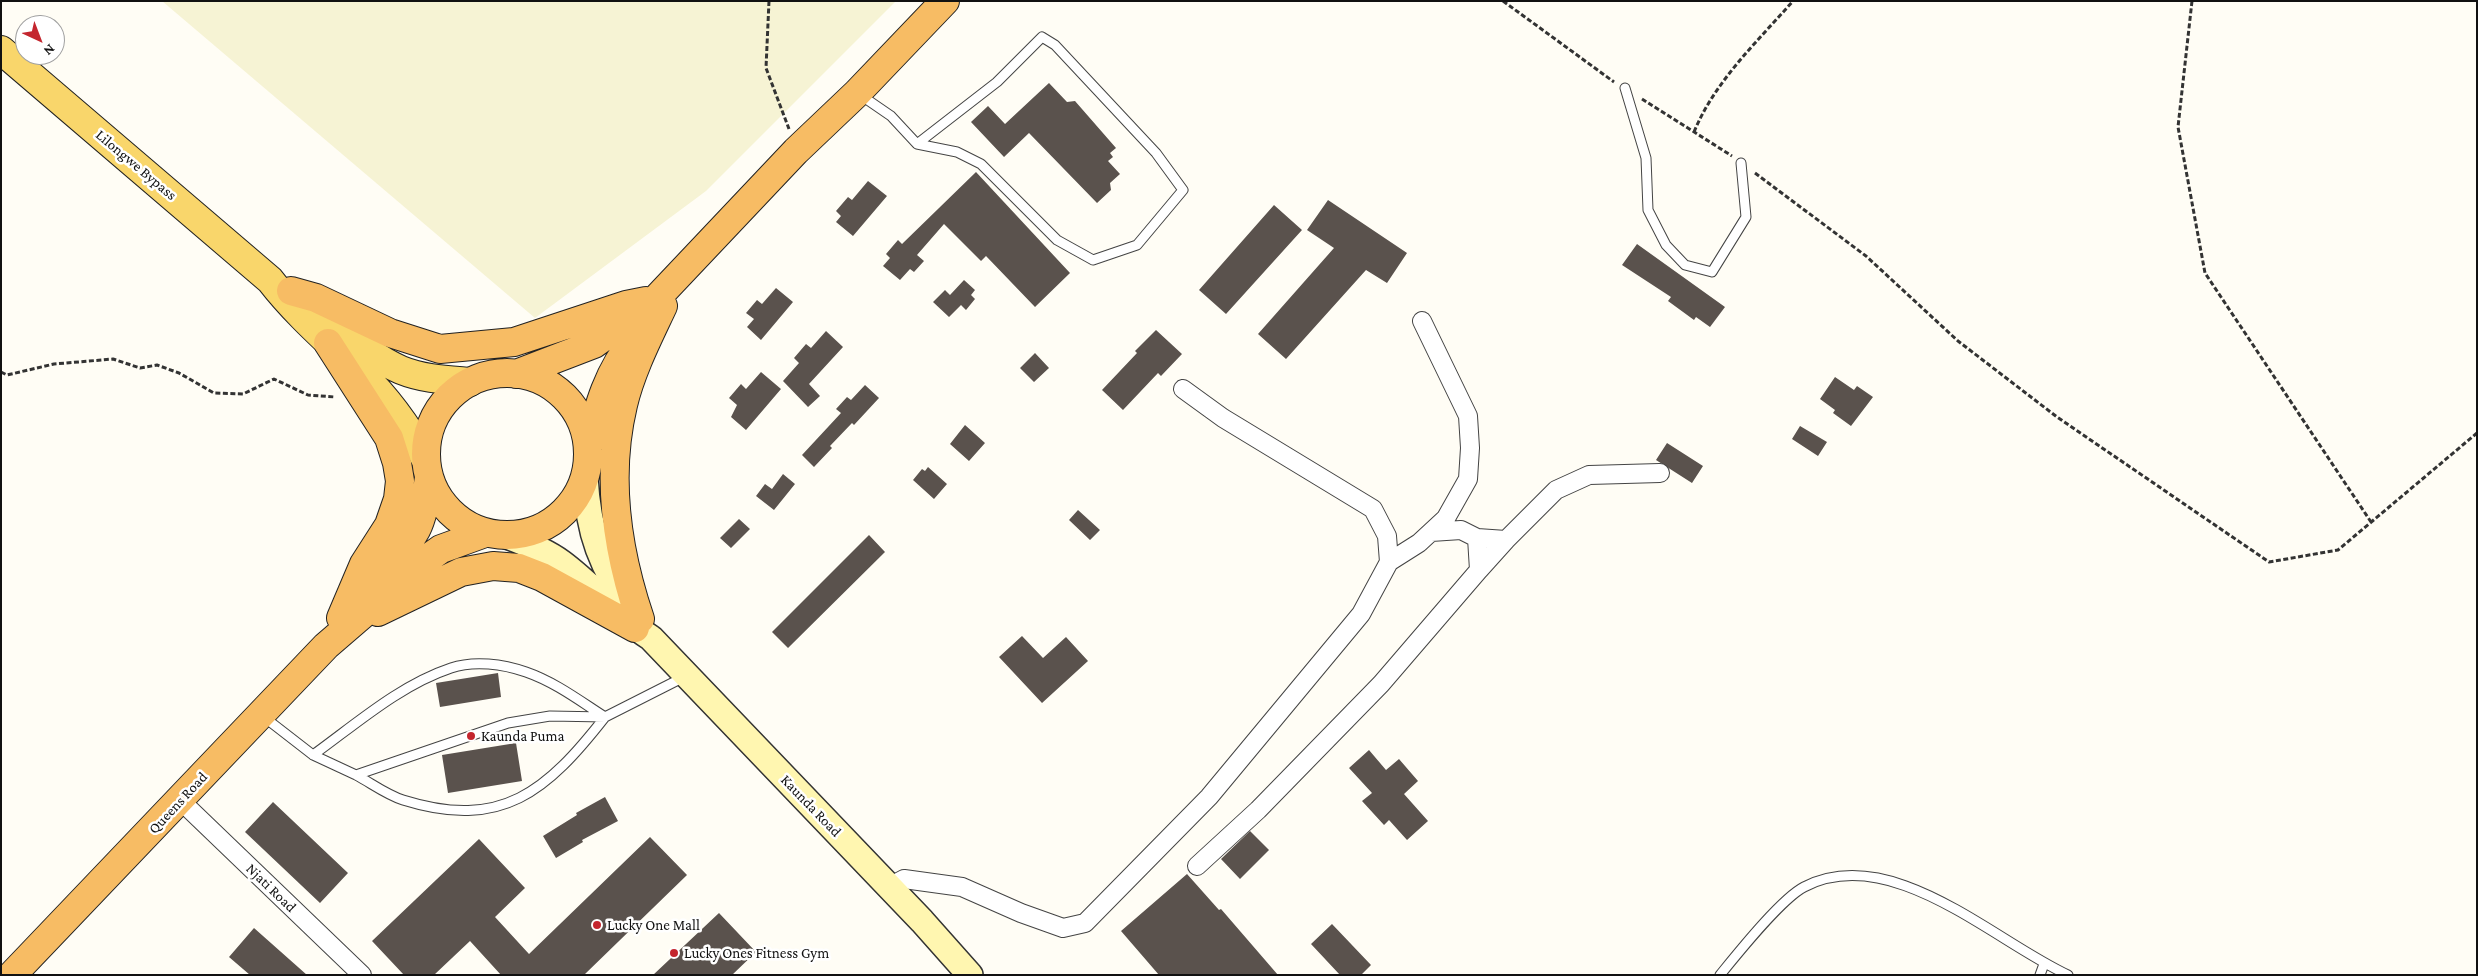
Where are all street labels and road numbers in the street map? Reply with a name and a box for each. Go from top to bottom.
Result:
street label: Lilongwe Bypass [92,126,180,204]
street label: Queens Road [145,768,211,838]
street label: Kaunda Road [777,771,845,841]
street label: Njati Road [242,860,300,916]

